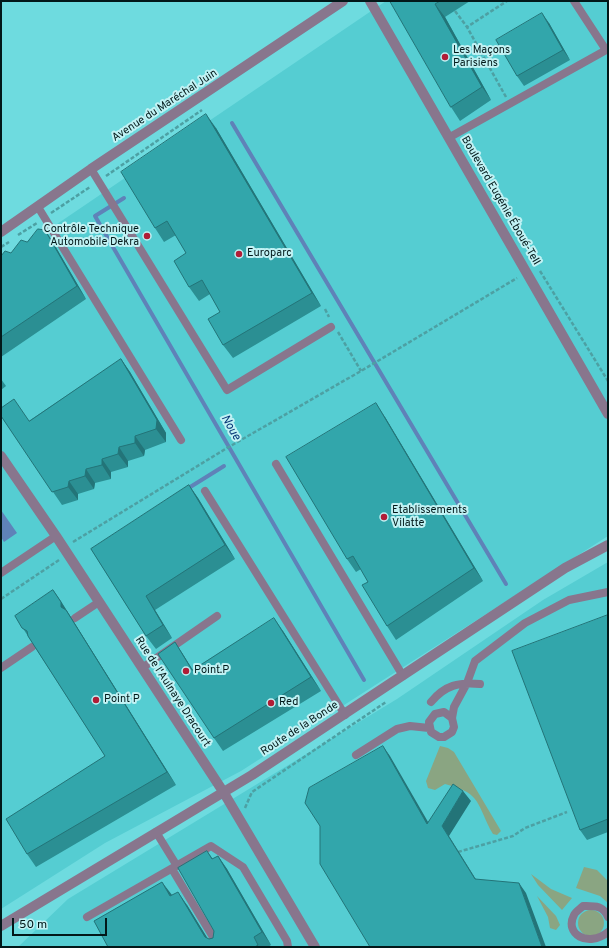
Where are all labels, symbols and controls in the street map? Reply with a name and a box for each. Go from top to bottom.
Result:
place label: Les Maçons Parisiens [453,44,510,70]
marker: Les Maçons Parisiens [440,52,450,62]
street label: Avenue du Maréchal Juin [110,67,220,145]
street label: Boulevard Eugénie Éboué-Tell [458,134,542,268]
place label: Contrôle Technique Automobile Dekra [44,223,139,249]
marker: Contrôle Technique Automobile Dekra [142,231,152,241]
place label: Europarc [247,247,292,261]
marker: Europarc [234,249,244,259]
water label: Noue [217,413,243,443]
place label: Etablissements Vilatte [392,504,467,530]
marker: Etablissements Vilatte [379,512,389,522]
street label: Rue de l'Aulnaye Dracourt [131,634,213,750]
place label: Point.P [194,664,229,678]
marker: Point.P [181,666,191,676]
place label: Point P [104,693,140,707]
marker: Point P [91,695,101,705]
place label: Red [279,696,298,710]
marker: Red [266,698,276,708]
street label: Route de la Bonde [259,699,341,759]
scale bar [14,910,109,936]
text: 50 m [19,917,47,933]

